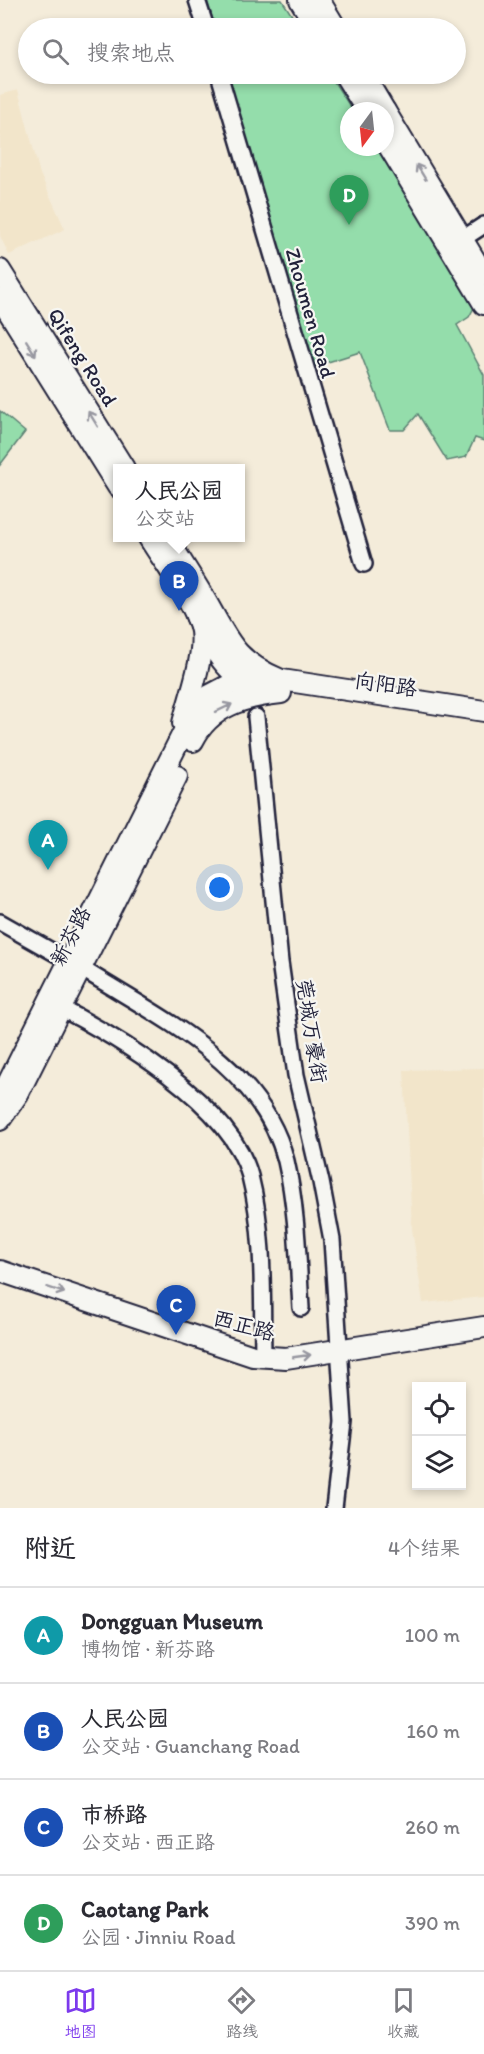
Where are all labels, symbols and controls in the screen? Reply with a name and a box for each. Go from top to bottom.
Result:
search box [18,18,466,84]
icon: search [39,35,72,68]
text: 搜索地点 [87,39,175,66]
north arrow [340,102,394,156]
one-way arrow [414,163,426,180]
pin: D [330,176,368,225]
street label: Zhoumen Road [280,245,342,381]
street label: Qifeng Road [43,303,123,411]
one-way arrow [25,339,37,356]
one-way arrow [87,411,99,428]
popup [113,464,245,542]
text: 人民公园 [135,477,223,504]
text: 公交站 [135,506,195,530]
pin: B [160,562,198,611]
street label: 向阳路 [353,667,419,701]
one-way arrow [215,702,233,713]
pin: A [28,820,68,870]
your location [205,873,234,902]
street label: 新芬路 [45,902,95,970]
street label: 莞城万豪街 [291,977,333,1085]
one-way arrow [46,1285,65,1296]
pin: C [156,1286,195,1335]
street label: 西正路 [210,1305,278,1345]
one-way arrow [292,1350,312,1361]
map controls [412,1382,466,1490]
button: locate [412,1382,466,1436]
button: layers [412,1436,466,1490]
text: 附近 [24,1532,76,1564]
text: 4个结果 [388,1536,460,1560]
text: Dongguan Museum [81,1608,263,1635]
text: A [37,1623,50,1647]
text: 100 m [405,1623,460,1647]
text: 博物馆 · 新芬路 [81,1637,215,1661]
text: 人民公园 [81,1705,169,1732]
text: B [37,1719,50,1743]
text: 160 m [407,1719,460,1743]
text: 公交站 · Guanchang Road [81,1734,300,1758]
text: 市桥路 [81,1801,147,1828]
text: C [37,1815,50,1839]
text: 260 m [405,1815,460,1839]
text: 公交站 · 西正路 [81,1830,215,1854]
text: Caotang Park [81,1896,209,1923]
text: D [37,1911,50,1935]
text: 390 m [405,1911,460,1935]
text: 公园 · Jinniu Road [81,1925,236,1949]
tab: 地图 [64,1984,97,2042]
tab: 路线 [225,1984,258,2042]
tab: 收藏 [387,1984,420,2042]

